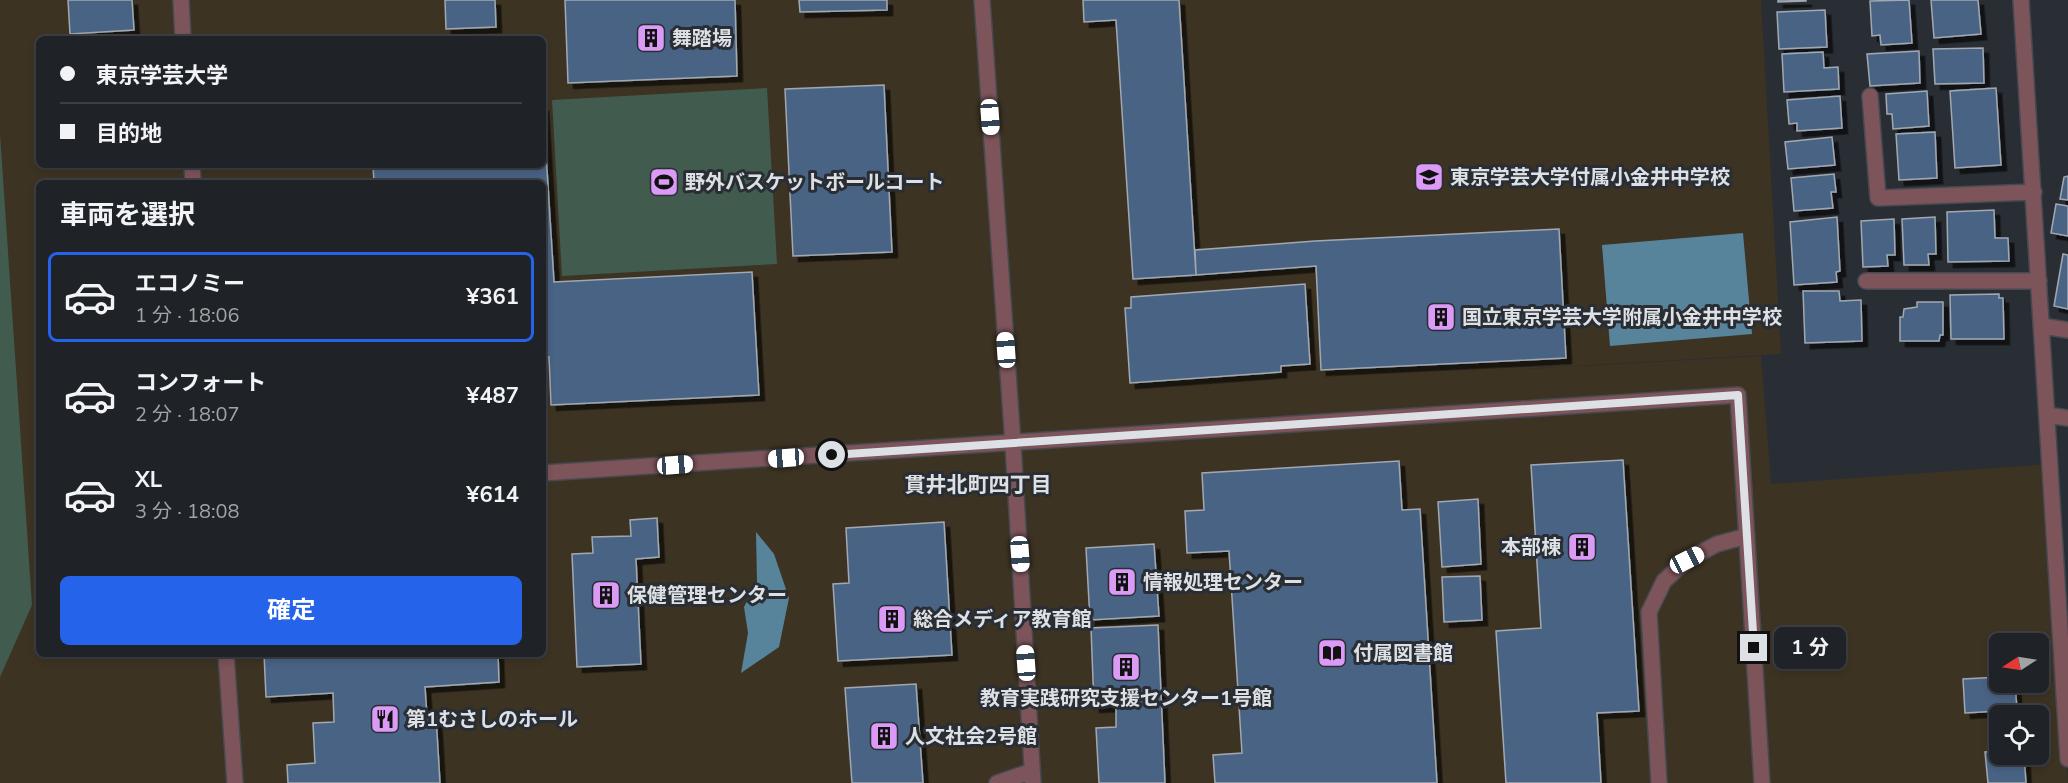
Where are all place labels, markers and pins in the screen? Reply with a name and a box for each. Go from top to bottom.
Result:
building icon: 舞踏場 [635,22,667,54]
place label: 舞踏場 [672,25,732,52]
school or university icon: 東京学芸大学付属小金井中学校 [1413,161,1445,193]
place label: 東京学芸大学付属小金井中学校 [1450,164,1730,191]
sports icon: 野外バスケットボールコート [648,166,680,198]
place label: 野外バスケットボールコート [685,169,945,196]
building icon: 国立東京学芸大学附属小金井中学校 [1425,301,1457,333]
place label: 国立東京学芸大学附属小金井中学校 [1462,304,1782,331]
building icon: 本部棟 [1566,531,1598,563]
place label: 本部棟 [1501,534,1561,561]
building icon: 情報処理センター [1106,566,1138,598]
place label: 情報処理センター [1143,569,1303,596]
building icon: 保健管理センター [590,579,622,611]
place label: 保健管理センター [627,582,787,609]
building icon: 総合メディア教育館 [876,603,908,635]
place label: 総合メディア教育館 [913,606,1092,633]
library icon: 付属図書館 [1316,637,1348,669]
place label: 付属図書館 [1353,640,1453,667]
building icon: 教育実践研究支援センター1号館 [1110,651,1142,683]
place label: 教育実践研究支援センター1号館 [980,685,1272,712]
restaurant icon: 第1むさしのホール [369,703,401,735]
place label: 第1むさしのホール [406,706,578,733]
building icon: 人文社会2号館 [868,720,900,752]
place label: 人文社会2号館 [905,723,1037,750]

